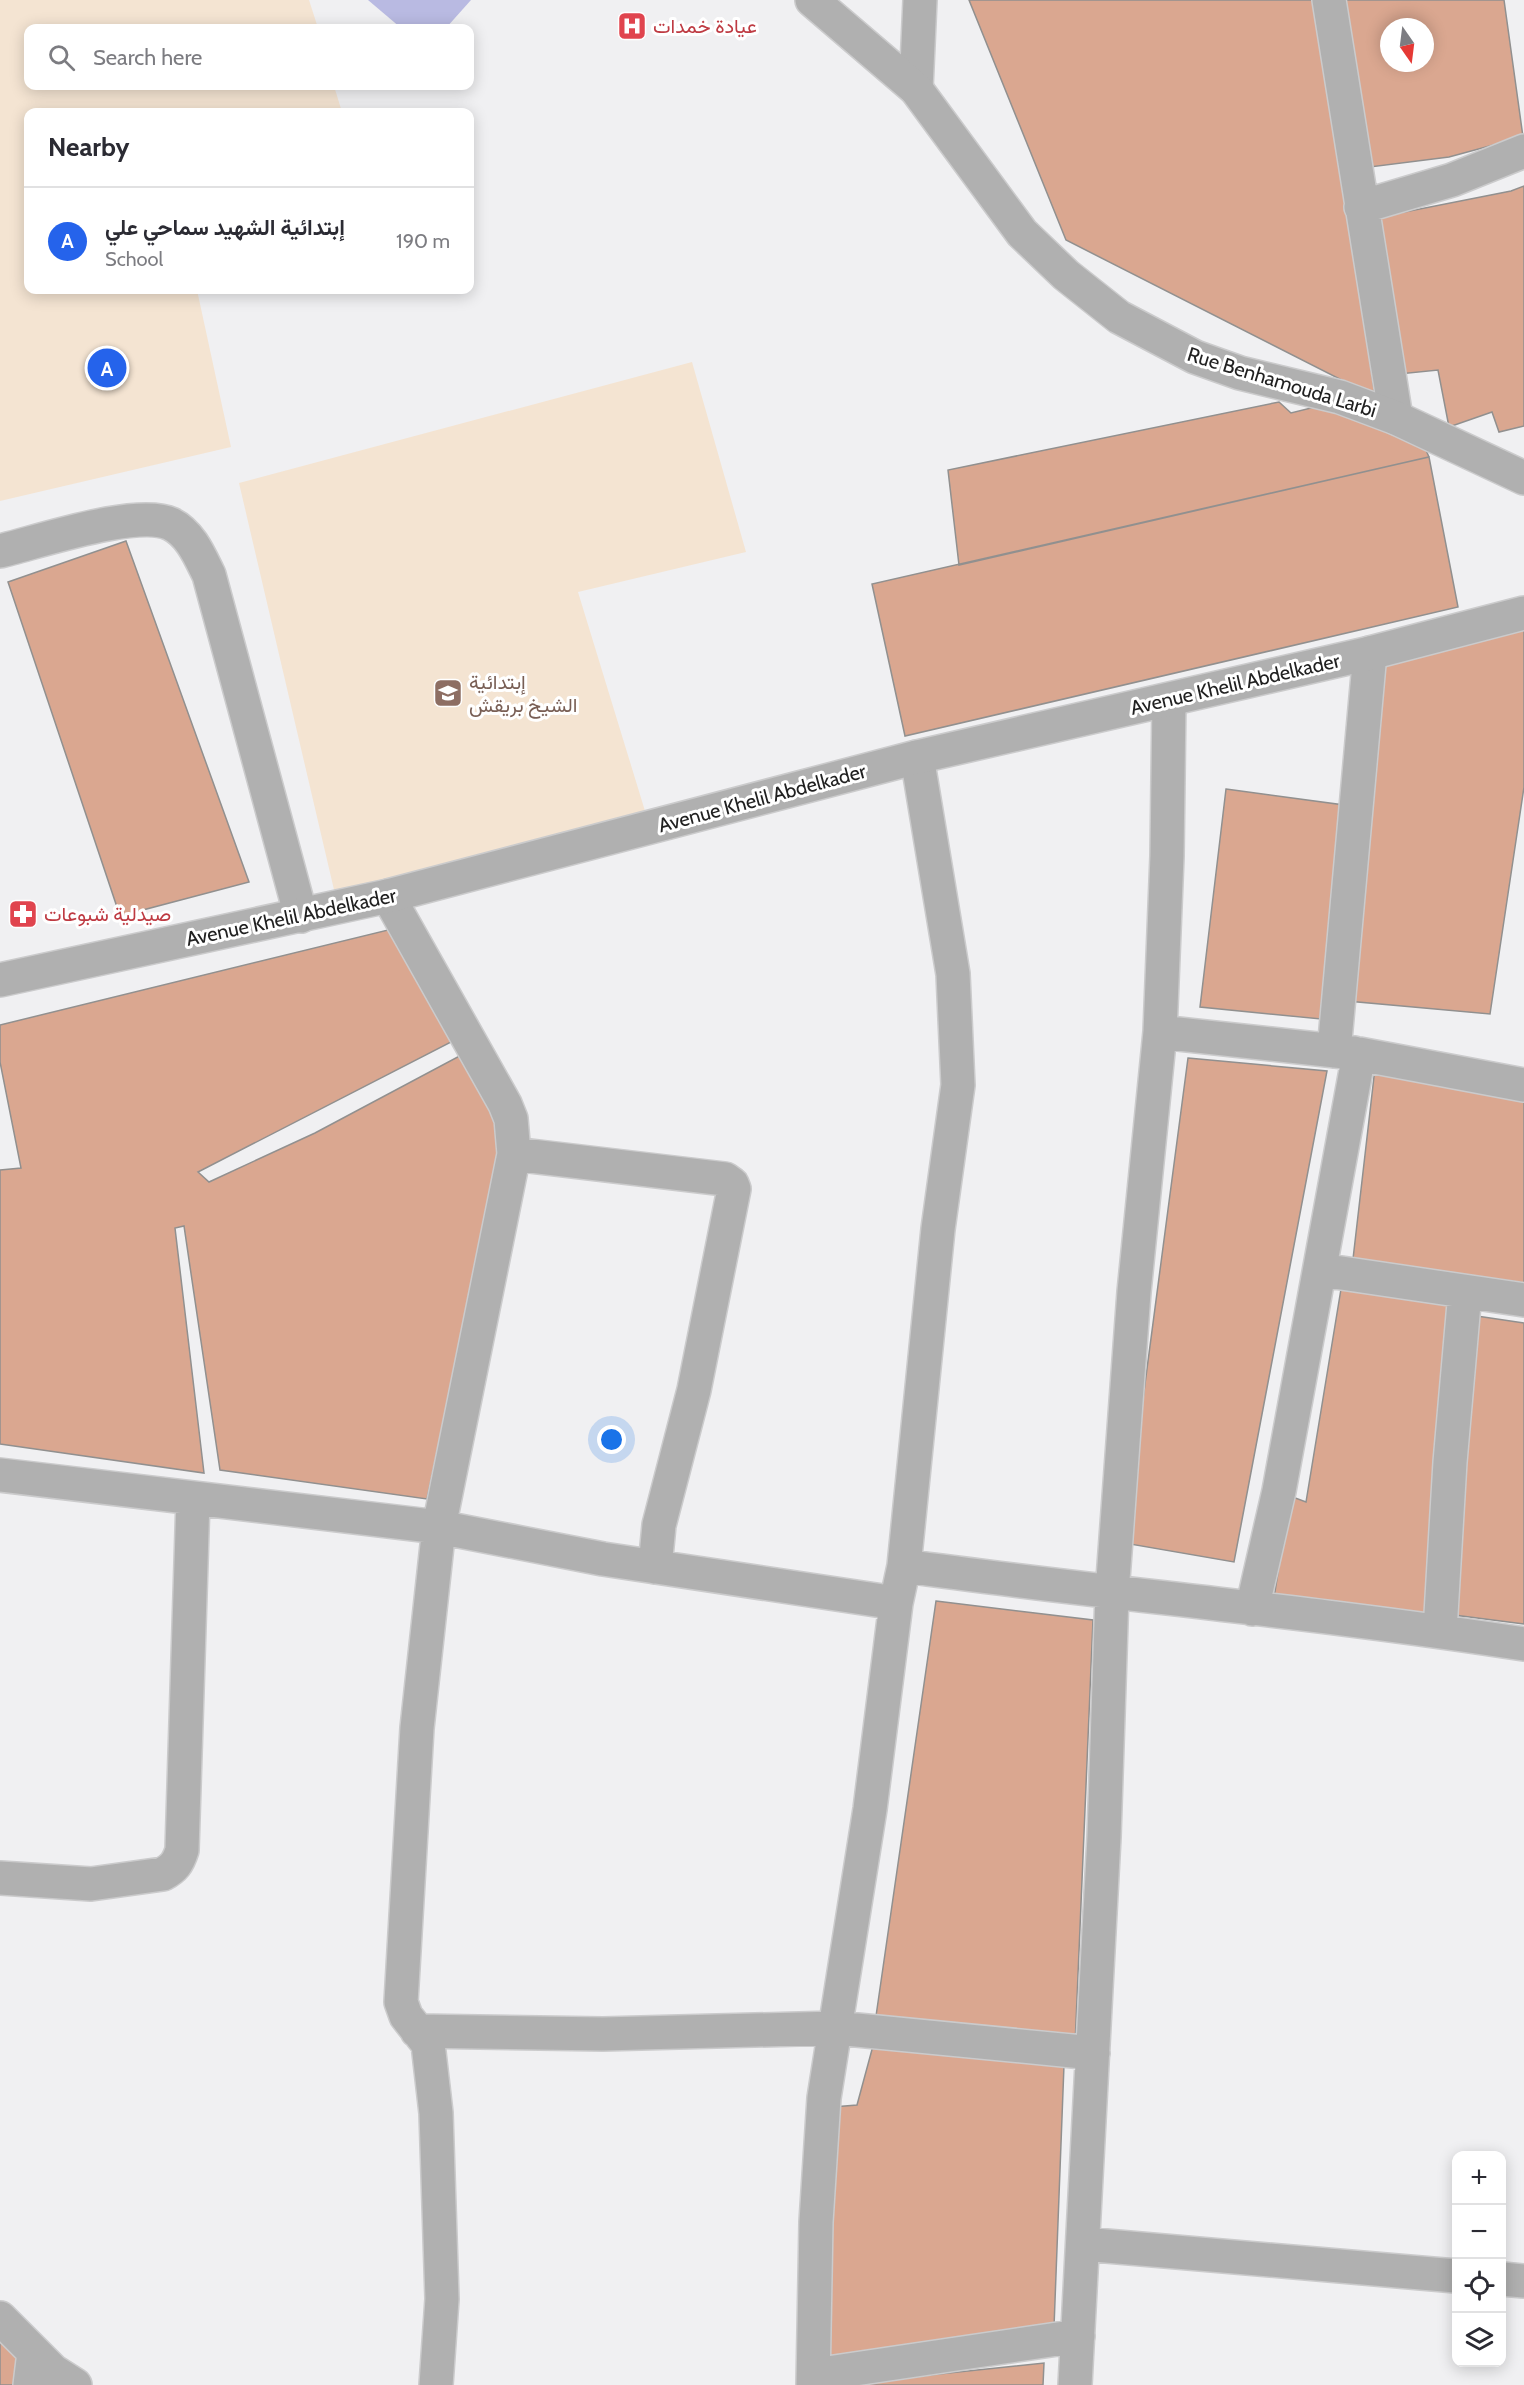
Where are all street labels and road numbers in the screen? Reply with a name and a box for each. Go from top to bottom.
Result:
street label: Rue Benhamouda Larbi [1185,342,1379,422]
street label: Avenue Khelil Abdelkader [1128,648,1343,720]
street label: Avenue Khelil Abdelkader [655,759,869,837]
street label: Avenue Khelil Abdelkader [184,883,399,951]

